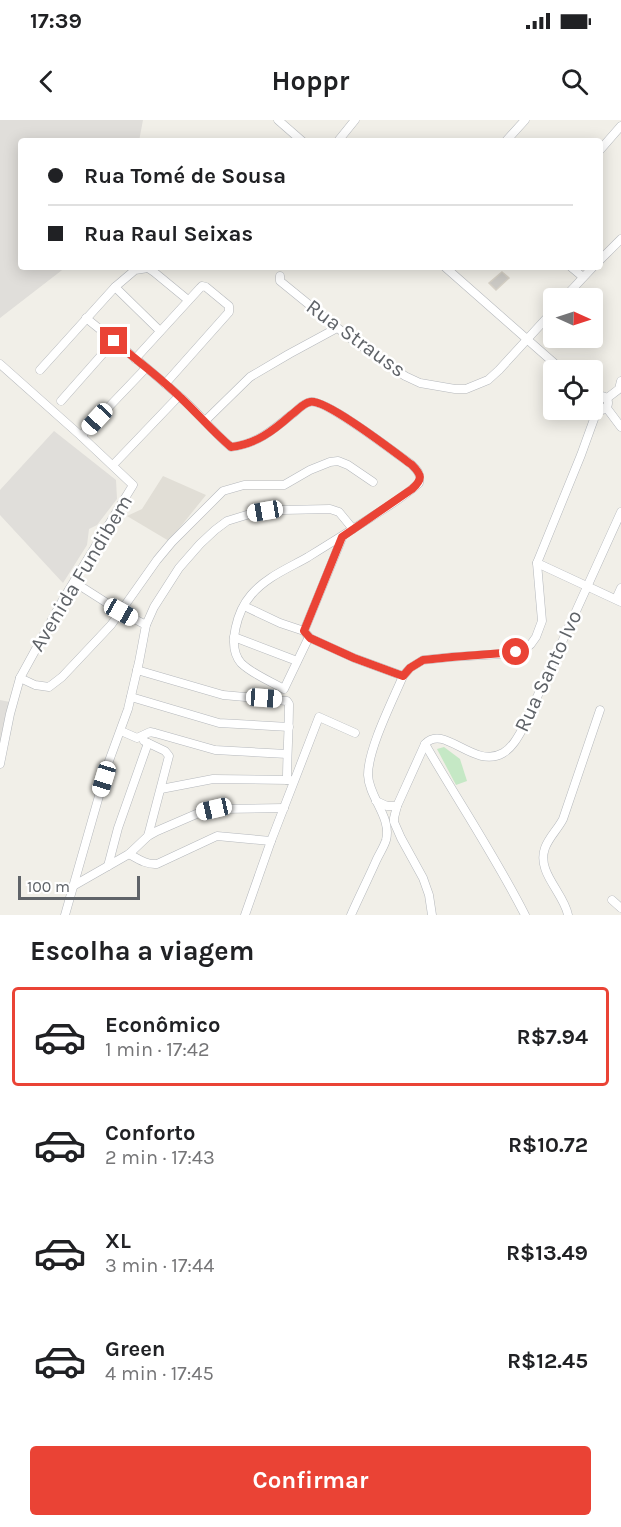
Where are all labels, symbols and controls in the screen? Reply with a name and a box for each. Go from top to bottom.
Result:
text: 17:39 [30,8,82,34]
icon: back [30,65,63,98]
text: Hoppr [272,65,349,97]
icon: search [558,65,591,98]
text: Rua Tomé de Sousa [84,163,286,189]
text: Rua Raul Seixas [84,221,253,247]
north arrow [543,288,603,348]
map controls [543,288,603,420]
street label: Rua Strauss [302,294,410,382]
route end [100,327,127,354]
button: locate [543,360,603,420]
car [78,400,116,438]
street label: Avenida Fundibem [25,490,137,656]
car [246,499,284,523]
car [101,595,141,629]
street label: Rua Santo Ivo [509,606,587,736]
route start [502,638,529,665]
car [245,688,283,708]
car [90,759,118,799]
car [194,796,234,822]
scale bar [18,873,140,900]
text: 100 m [27,877,70,896]
text: Escolha a viagem [30,935,254,967]
icon: car [33,1010,87,1064]
text: Econômico [105,1012,220,1038]
text: R$7.94 [517,1024,588,1050]
text: 1 min · 17:42 [105,1038,210,1061]
icon: car [33,1118,87,1172]
text: Conforto [105,1120,195,1146]
text: R$10.72 [508,1132,588,1158]
text: 2 min · 17:43 [105,1146,215,1169]
icon: car [33,1226,87,1280]
text: XL [105,1228,131,1254]
text: R$13.49 [506,1240,588,1266]
text: 3 min · 17:44 [105,1254,214,1277]
icon: car [33,1334,87,1388]
text: Green [105,1336,166,1362]
text: R$12.45 [507,1348,588,1374]
text: 4 min · 17:45 [105,1362,214,1385]
button: Confirmar [30,1446,591,1515]

